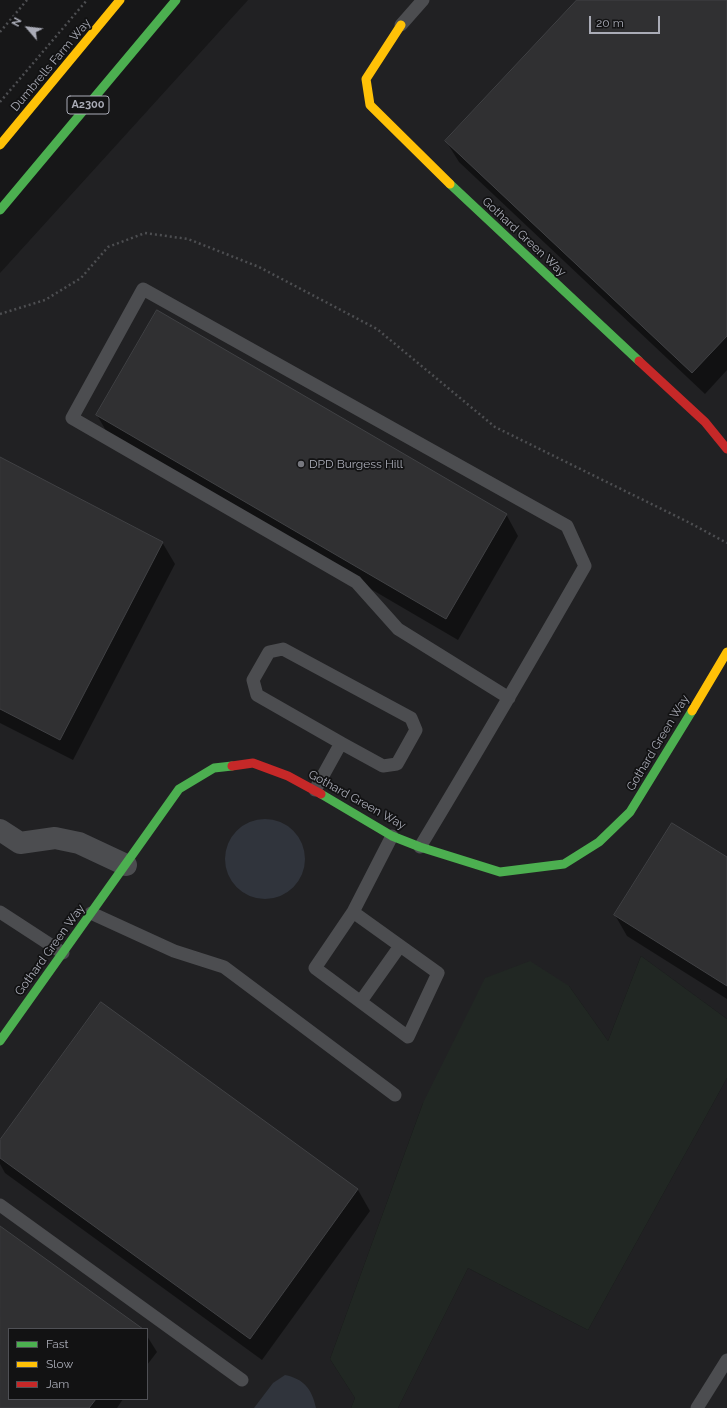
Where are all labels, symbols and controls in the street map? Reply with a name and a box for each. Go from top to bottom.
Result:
north arrow [8,8,48,48]
scale bar [591,8,662,34]
text: N [9,15,25,29]
street label: Dumbrells Farm Way [8,16,94,114]
text: 20 m [596,16,624,30]
road number: A2300 [67,96,109,114]
street label: Gothard Green Way [479,194,569,280]
place label: DPD Burgess Hill [309,457,403,471]
marker: DPD Burgess Hill [296,459,306,469]
street label: Gothard Green Way [624,692,692,794]
street label: Gothard Green Way [306,767,408,833]
street label: Gothard Green Way [12,902,88,998]
legend [8,1328,148,1400]
text: Fast [46,1337,69,1351]
text: Slow [46,1357,73,1371]
text: Jam [46,1377,69,1391]

